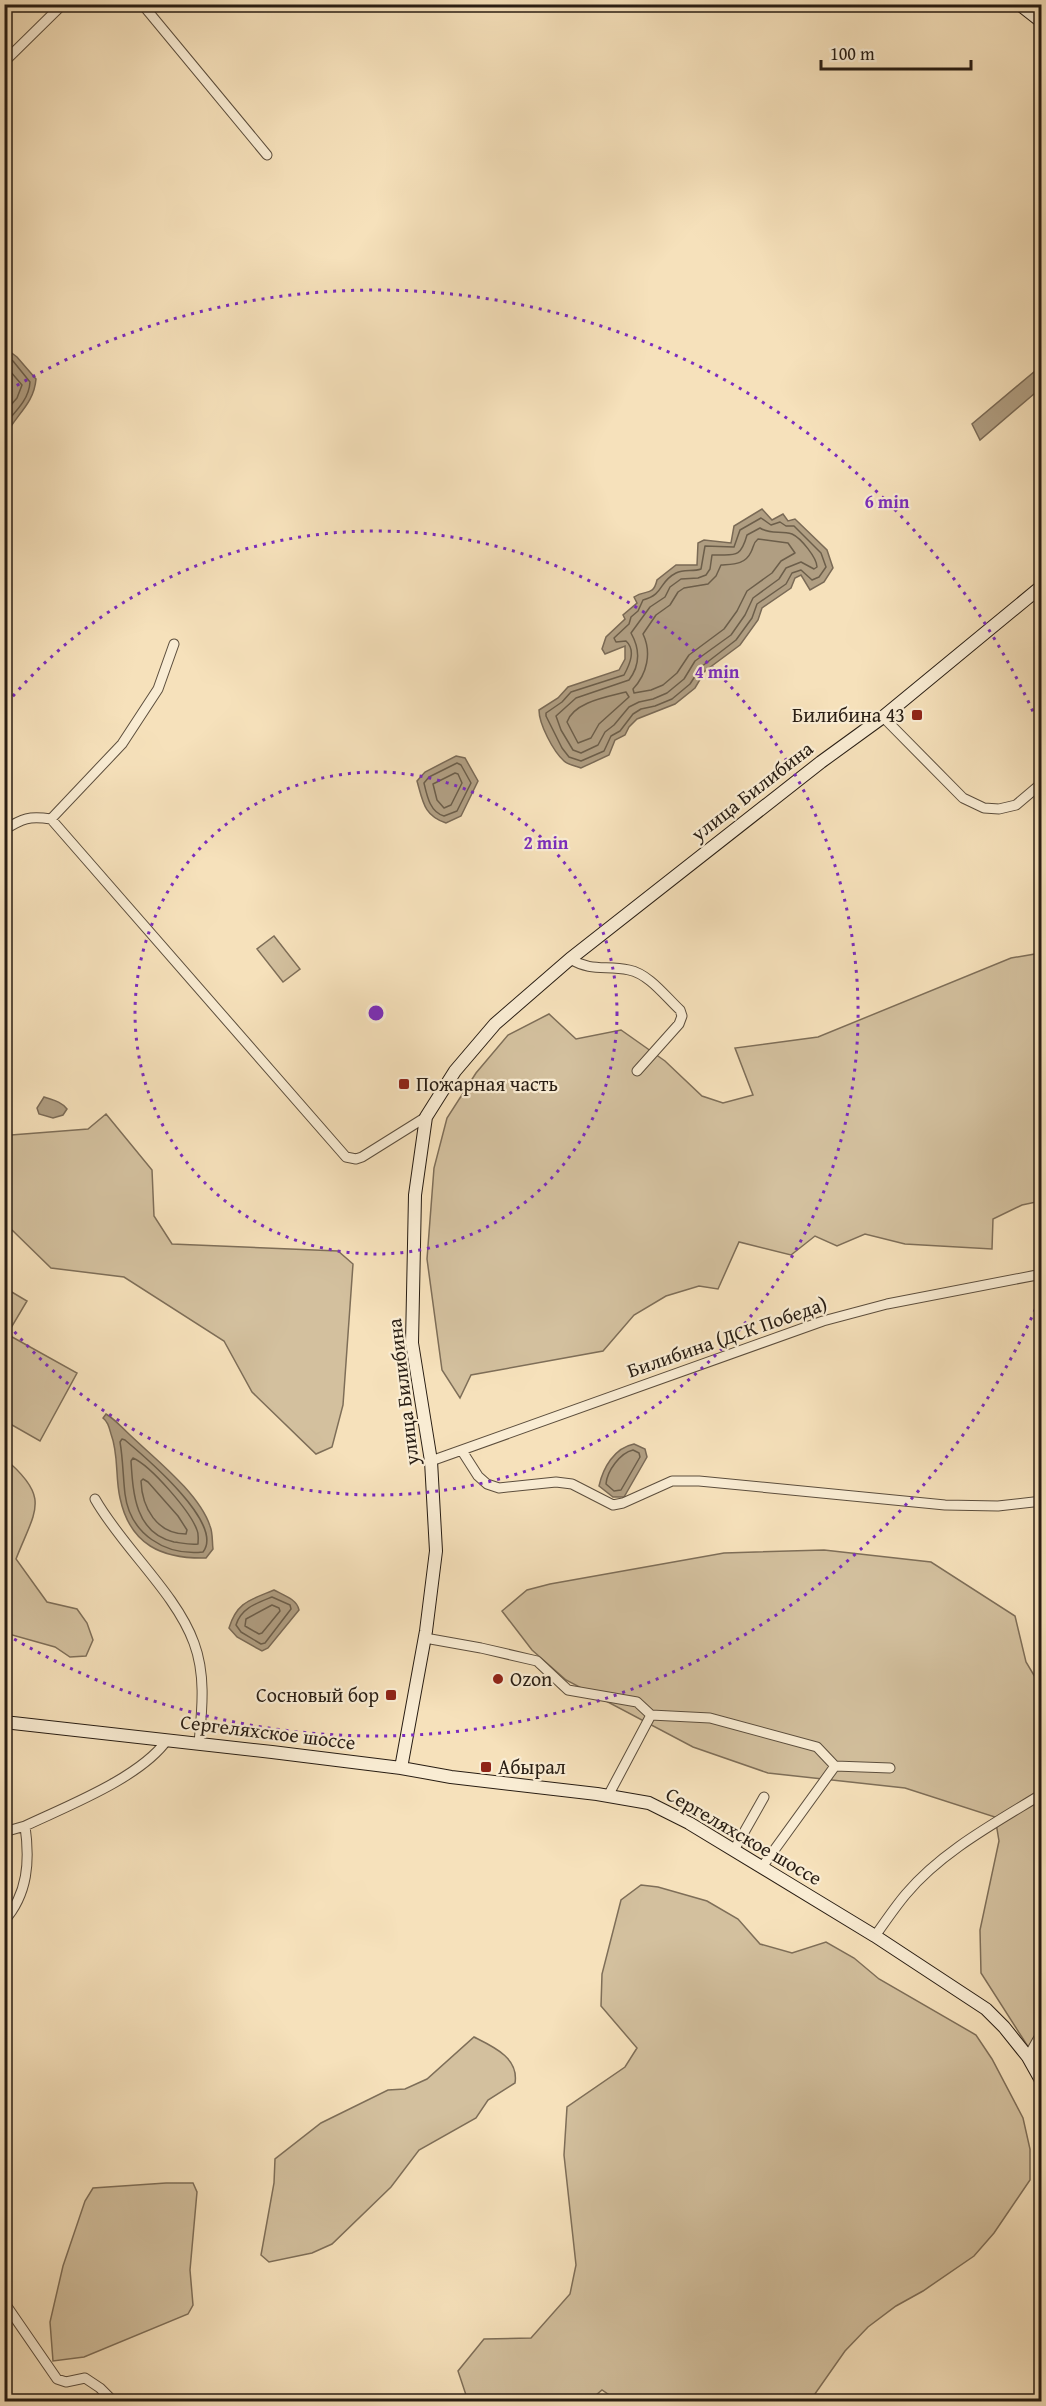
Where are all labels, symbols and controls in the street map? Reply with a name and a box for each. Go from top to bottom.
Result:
scale bar [821,33,971,71]
text: 100 m [830,40,875,67]
text: 6 min [865,488,910,515]
text: 4 min [695,658,740,685]
place label: Билибина 43 [792,700,905,729]
marker: Билибина 43 [910,708,924,722]
street label: улица Билибина [684,733,819,848]
text: 2 min [524,829,569,856]
centre of rings [366,1003,386,1023]
place label: Пожарная часть [416,1069,558,1098]
marker: Пожарная часть [397,1077,411,1091]
street label: Билибина (ДСК Победа) [623,1289,831,1384]
street label: улица Билибина [379,1316,426,1468]
place label: Ozon [510,1664,552,1693]
marker: Ozon [491,1672,505,1686]
place label: Сосновый бор [256,1680,379,1709]
marker: Сосновый бор [384,1688,398,1702]
street label: Сергеляхское шоссе [179,1706,357,1757]
place label: Абырал [498,1752,566,1781]
marker: Абырал [479,1760,493,1774]
street label: Сергеляхское шоссе [661,1779,828,1892]

